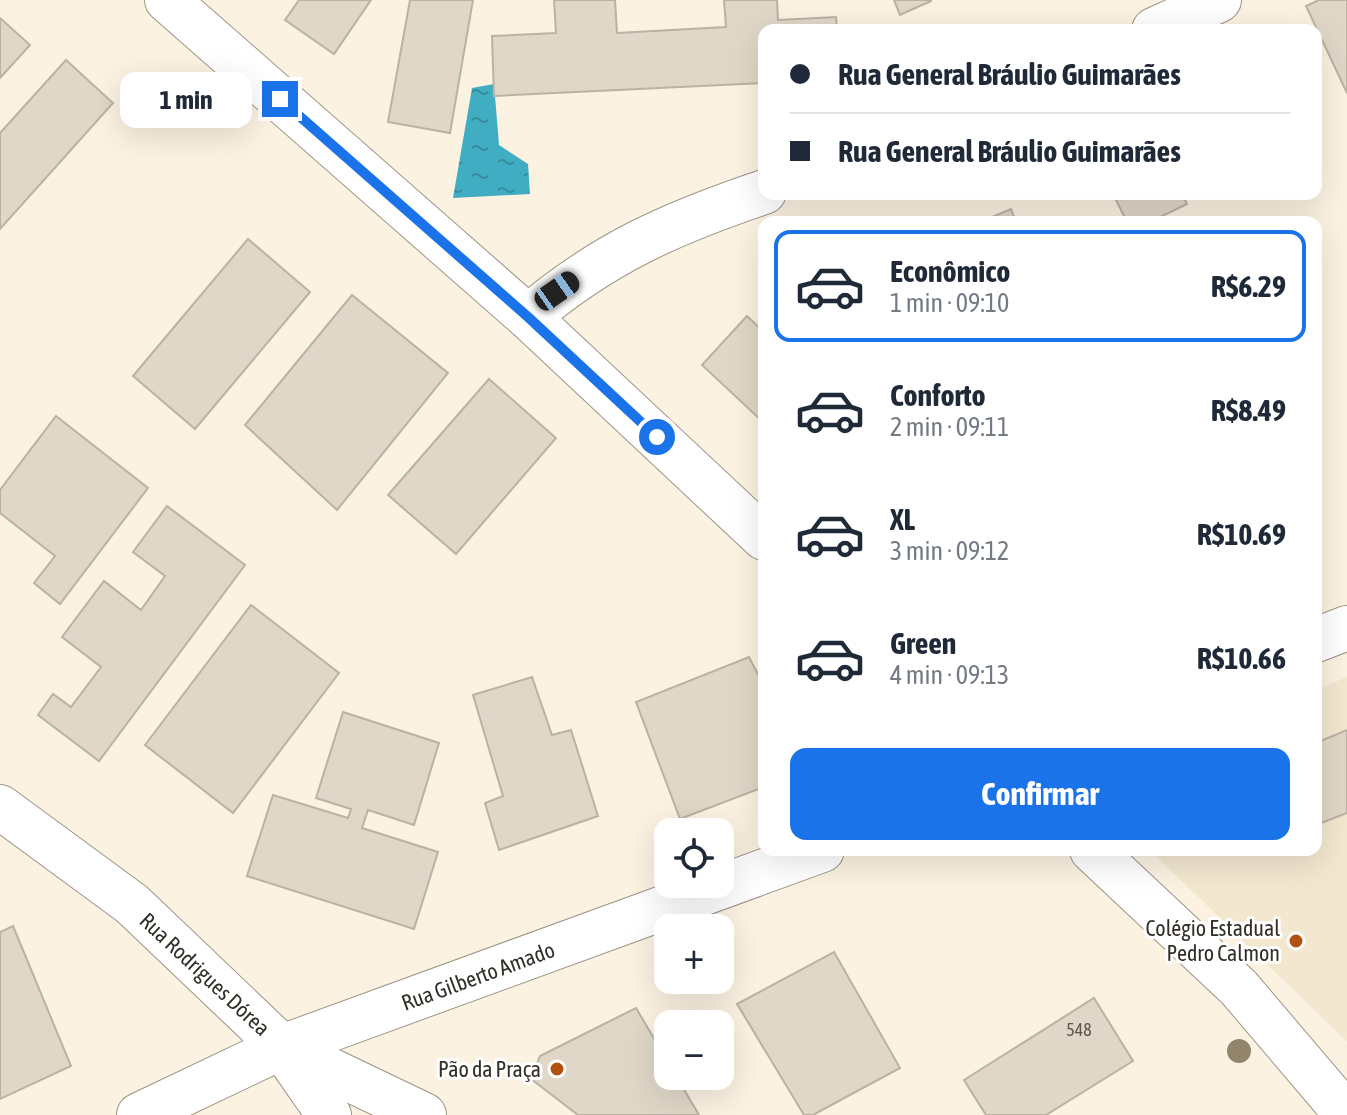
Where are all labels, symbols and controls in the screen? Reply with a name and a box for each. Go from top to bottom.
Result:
text: Rua General Bráulio Guimarães [838,57,1181,91]
callout: 1 min [120,71,252,127]
route end [262,81,298,117]
text: 1 min [159,85,213,115]
text: Rua General Bráulio Guimarães [838,134,1181,168]
icon: car [794,250,866,322]
text: Econômico [890,254,1010,288]
car [530,267,584,315]
text: R$6.29 [1211,269,1286,303]
text: 1 min · 09:10 [890,288,1009,318]
icon: car [794,374,866,446]
text: Conforto [890,378,986,412]
text: R$8.49 [1211,393,1286,427]
text: 2 min · 09:11 [890,412,1009,442]
route start [639,419,675,455]
icon: car [794,498,866,570]
text: XL [890,502,915,536]
text: R$10.69 [1197,517,1286,551]
text: 3 min · 09:12 [890,536,1009,566]
icon: car [794,622,866,694]
text: Green [890,626,956,660]
text: R$10.66 [1197,641,1286,675]
text: 4 min · 09:13 [890,660,1009,690]
button: Confirmar [790,748,1290,840]
map controls [654,818,734,1090]
button: locate [654,818,734,898]
street label: Rua Rodrigues Dórea [135,907,275,1041]
button: + [654,914,734,994]
place label: Colégio Estadual Pedro Calmon [1145,915,1280,966]
marker: Colégio Estadual Pedro Calmon [1287,932,1305,950]
street label: Rua Gilberto Amado [398,936,558,1016]
button: − [654,1010,734,1090]
house number: 548 [1066,1019,1092,1040]
place label: Pão da Praça [438,1056,541,1082]
marker: Pão da Praça [548,1060,566,1078]

